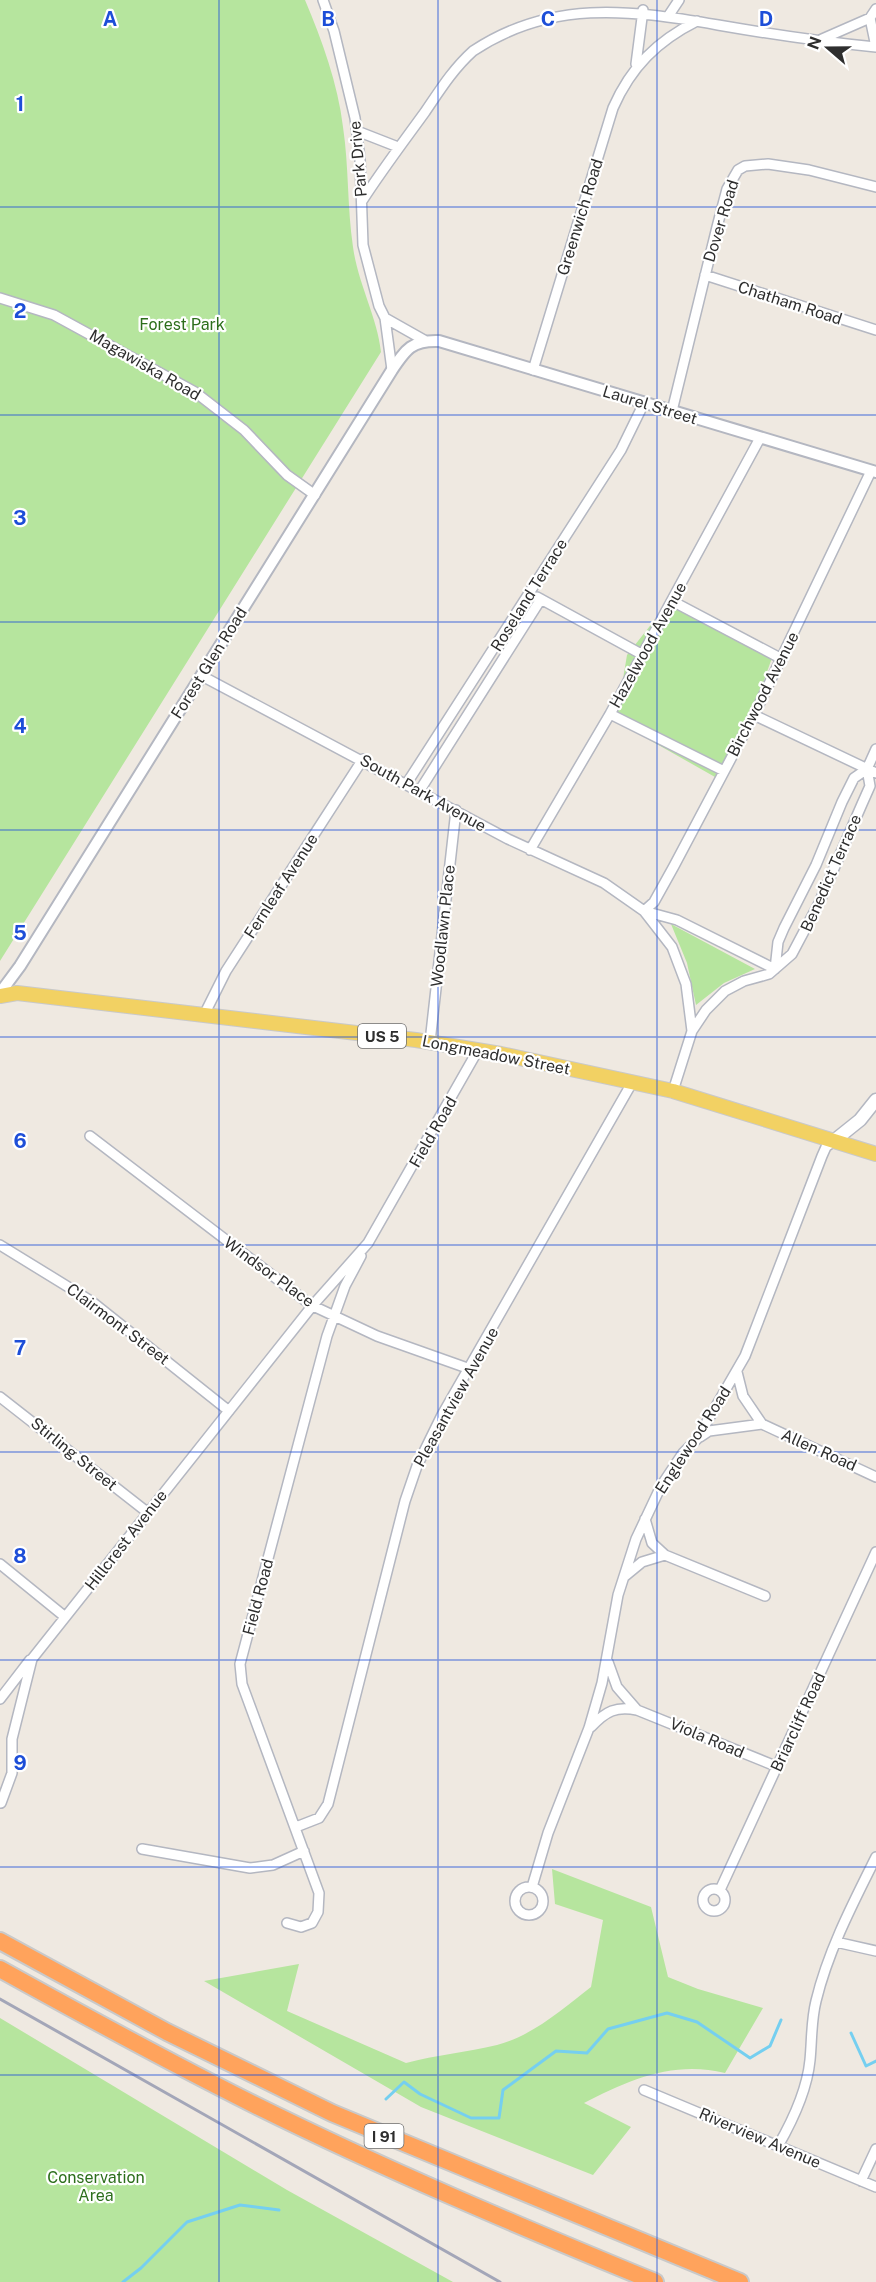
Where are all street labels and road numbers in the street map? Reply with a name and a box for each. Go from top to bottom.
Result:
street label: Park Drive [345,120,371,198]
street label: Greenwich Road [553,156,607,278]
street label: Dover Road [699,178,743,264]
street label: Chatham Road [735,277,845,329]
street label: Magawiska Road [86,325,204,405]
street label: Laurel Street [600,382,700,428]
street label: Roseland Terrace [487,535,571,655]
street label: Hazelwood Avenue [606,579,690,711]
street label: Forest Glen Road [167,604,251,722]
street label: Birchwood Avenue [723,629,803,759]
street label: South Park Avenue [357,750,489,836]
street label: Benedict Terrace [797,811,865,935]
street label: Fernleaf Avenue [240,830,322,942]
street label: Woodlawn Place [427,864,459,988]
road number: US 5 [358,1024,406,1048]
street label: Longmeadow Street [420,1031,572,1079]
street label: Field Road [405,1093,461,1171]
street label: Windsor Place [220,1233,318,1311]
street label: Clairmont Street [63,1279,173,1369]
street label: Pleasantview Avenue [410,1324,502,1470]
street label: Englewood Road [651,1383,735,1497]
street label: Stirling Street [27,1413,121,1495]
street label: Allen Road [778,1425,860,1475]
street label: Hillcrest Avenue [81,1486,171,1594]
street label: Field Road [239,1557,277,1637]
street label: Briarcliff Road [767,1669,829,1775]
street label: Viola Road [667,1714,747,1762]
street label: Riverview Avenue [696,2104,824,2172]
road number: I 91 [364,2124,404,2148]

